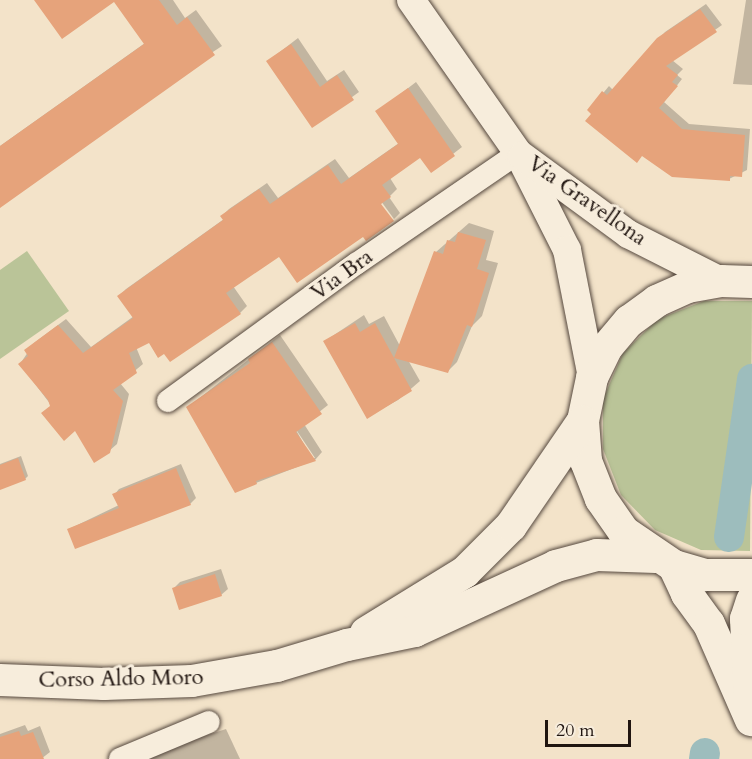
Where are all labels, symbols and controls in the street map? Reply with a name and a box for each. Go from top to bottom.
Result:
street label: Via Gravellona [523,150,651,252]
street label: Via Bra [306,244,378,306]
street label: Corso Aldo Moro [38,664,204,694]
scale bar [548,708,634,746]
text: 20 m [556,718,595,743]

